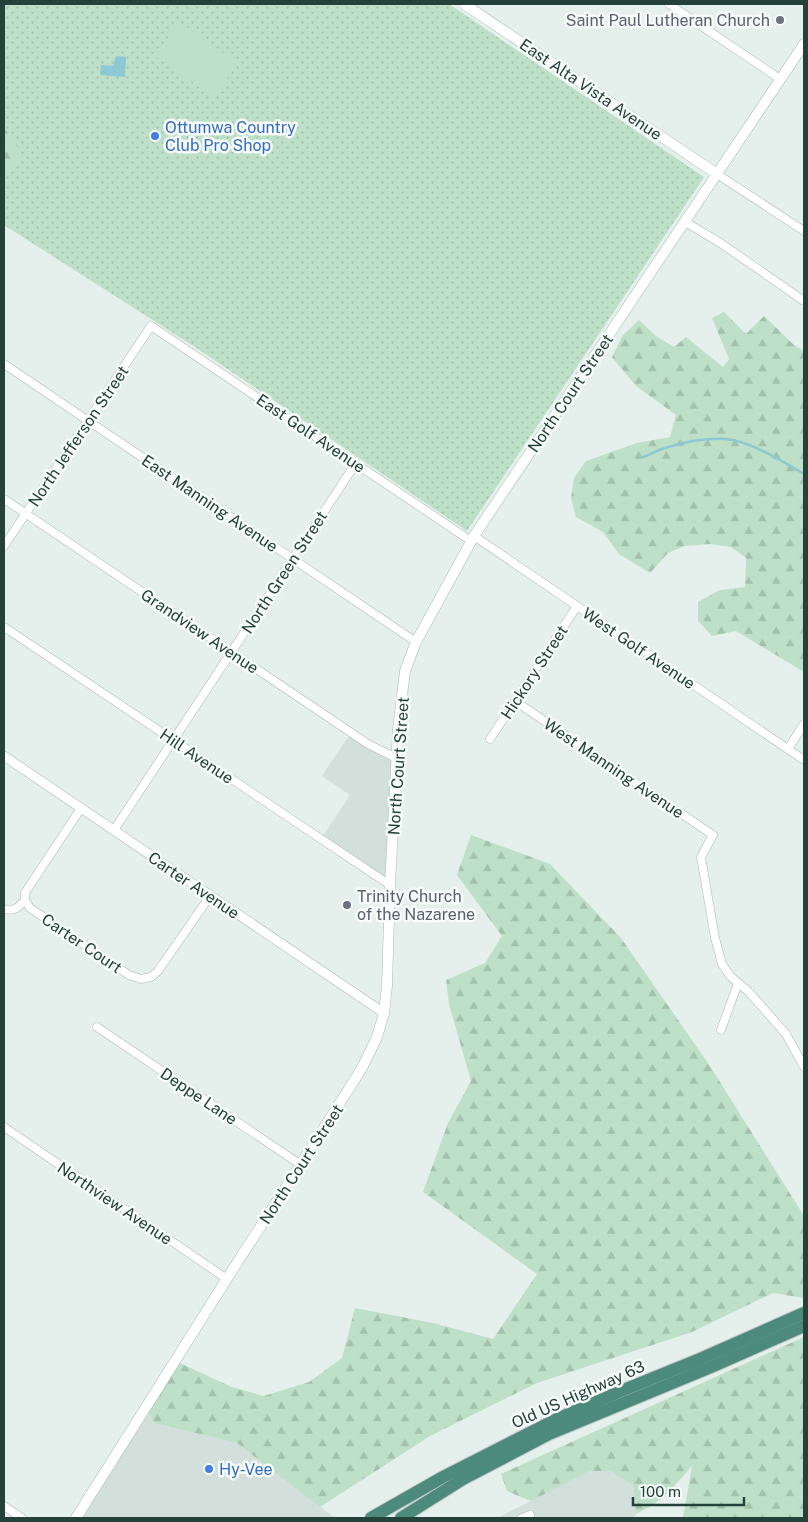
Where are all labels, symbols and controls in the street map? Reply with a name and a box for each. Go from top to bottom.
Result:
place label: Saint Paul Lutheran Church [566,11,770,30]
marker: Saint Paul Lutheran Church [774,14,786,26]
street label: East Alta Vista Avenue [516,35,665,144]
place label: Ottumwa Country Club Pro Shop [165,118,296,155]
marker: Ottumwa Country Club Pro Shop [149,130,161,142]
street label: North Court Street [524,330,617,456]
street label: North Jefferson Street [24,362,133,510]
street label: East Golf Avenue [253,390,369,477]
street label: East Manning Avenue [138,451,281,556]
street label: North Green Street [238,507,331,637]
street label: Grandview Avenue [137,585,262,678]
street label: West Golf Avenue [579,604,699,693]
street label: Hickory Street [497,622,572,723]
street label: North Court Street [384,696,413,836]
street label: West Manning Avenue [540,714,687,822]
street label: Hill Avenue [156,725,237,788]
street label: Carter Avenue [144,848,243,923]
place label: Trinity Church of the Nazarene [357,887,475,924]
marker: Trinity Church of the Nazarene [341,899,353,911]
street label: Carter Court [38,910,125,977]
street label: Deppe Lane [157,1064,241,1129]
street label: North Court Street [256,1101,347,1228]
street label: Northview Avenue [54,1158,176,1249]
street label: Old US Highway 63 [509,1357,648,1432]
place label: Hy-Vee [219,1460,273,1479]
marker: Hy-Vee [203,1463,215,1475]
scale bar [633,1474,744,1506]
text: 100 m [640,1483,681,1500]

